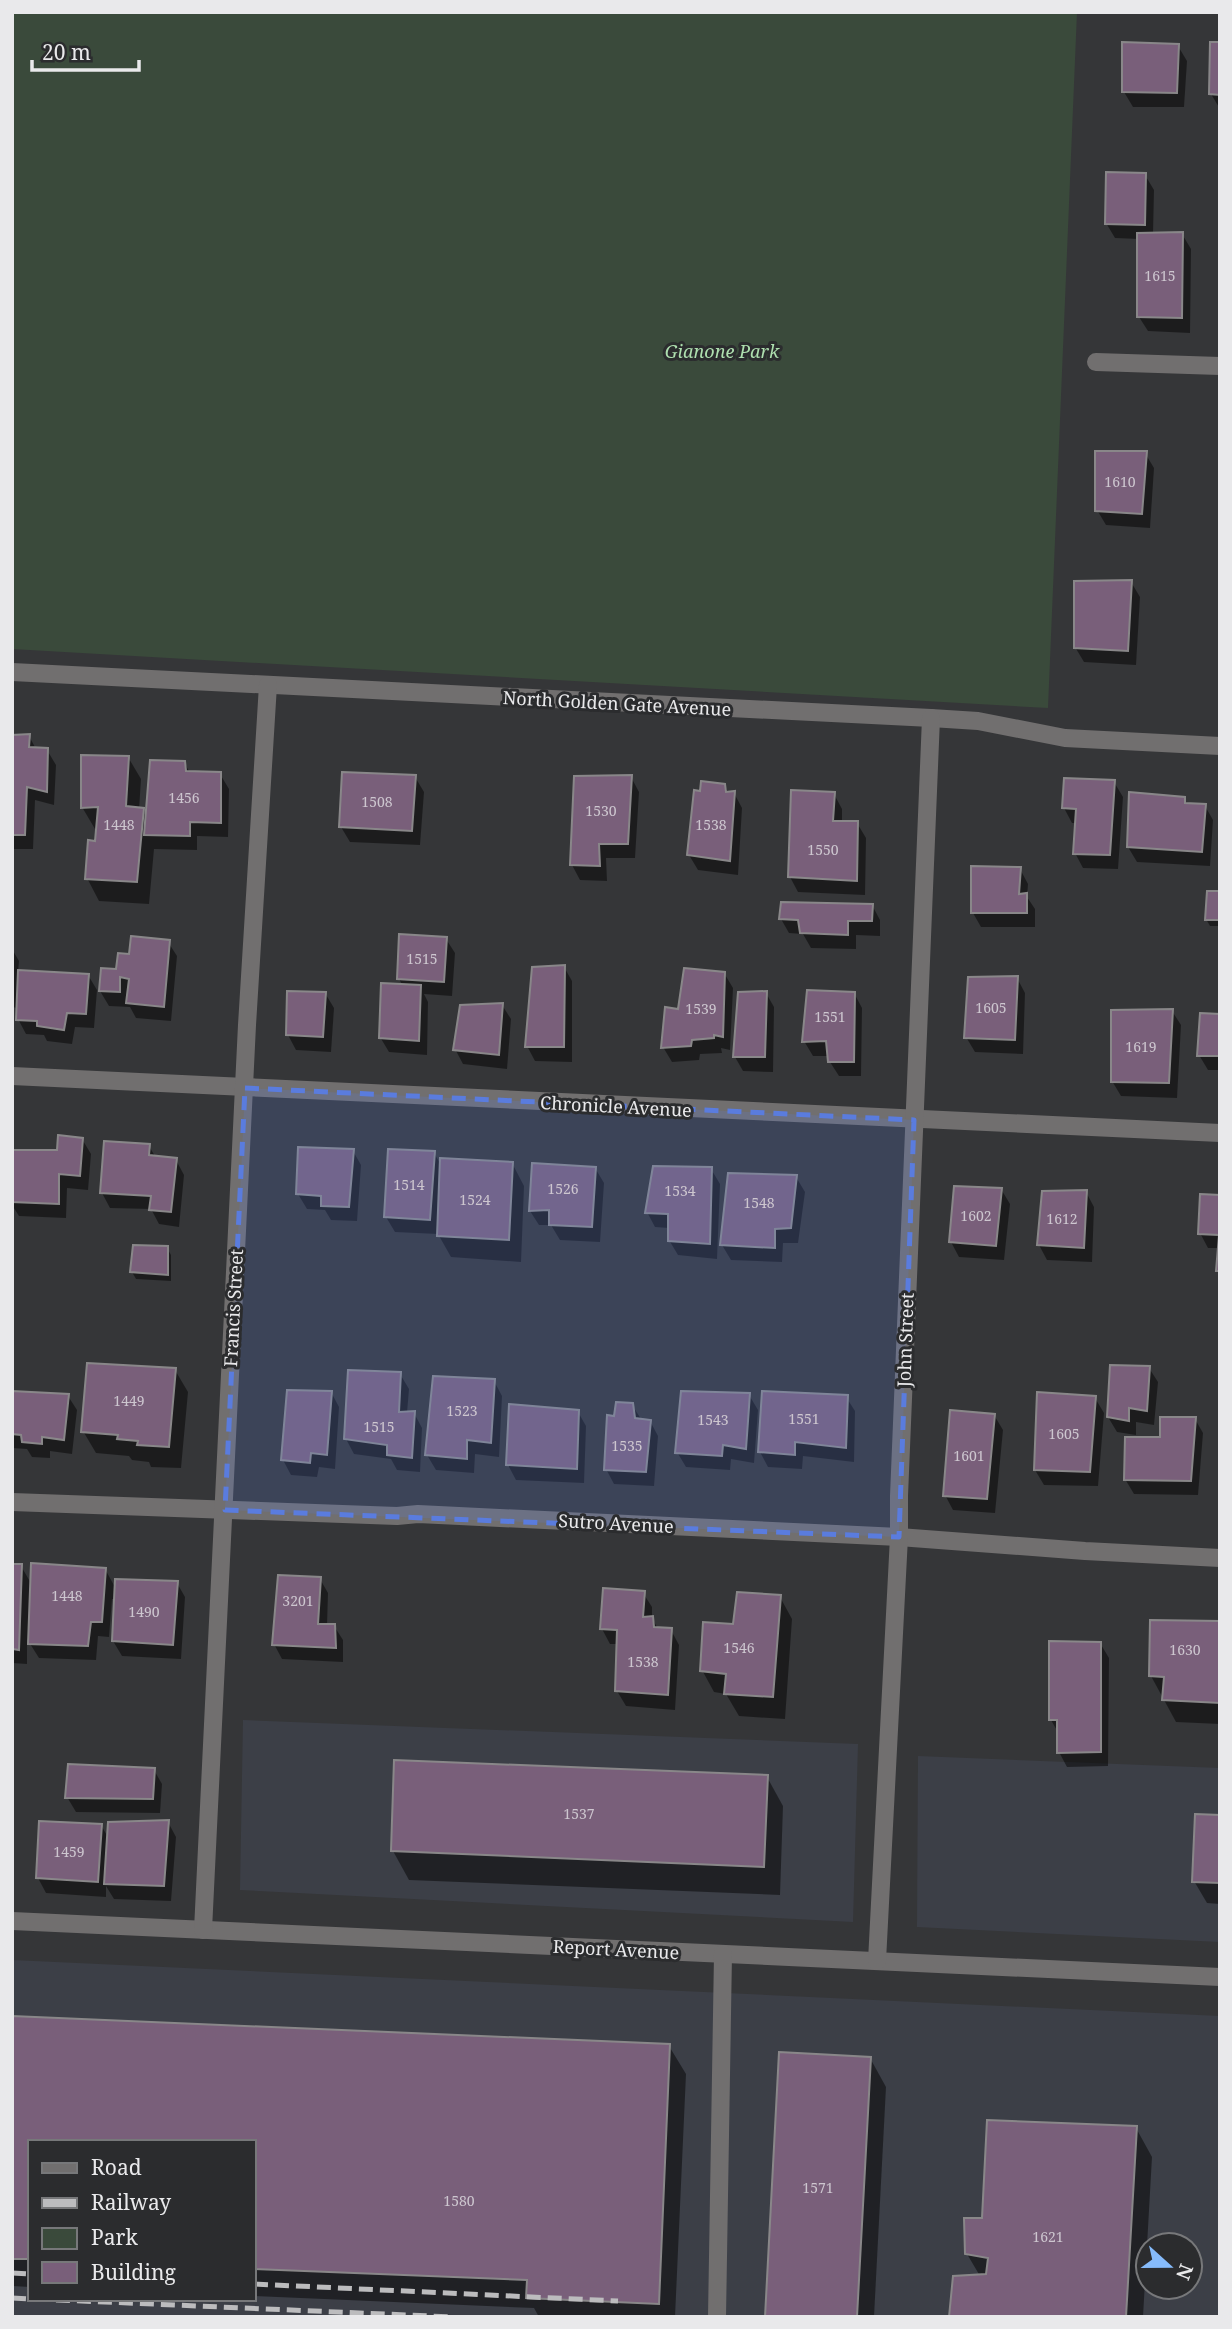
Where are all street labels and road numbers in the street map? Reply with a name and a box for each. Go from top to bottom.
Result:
street label: North Golden Gate Avenue [502,685,732,721]
street label: Chronicle Avenue [540,1090,692,1122]
street label: Francis Street [218,1248,248,1368]
street label: John Street [891,1292,919,1389]
street label: Sutro Avenue [558,1508,674,1538]
street label: Report Avenue [552,1934,680,1964]

